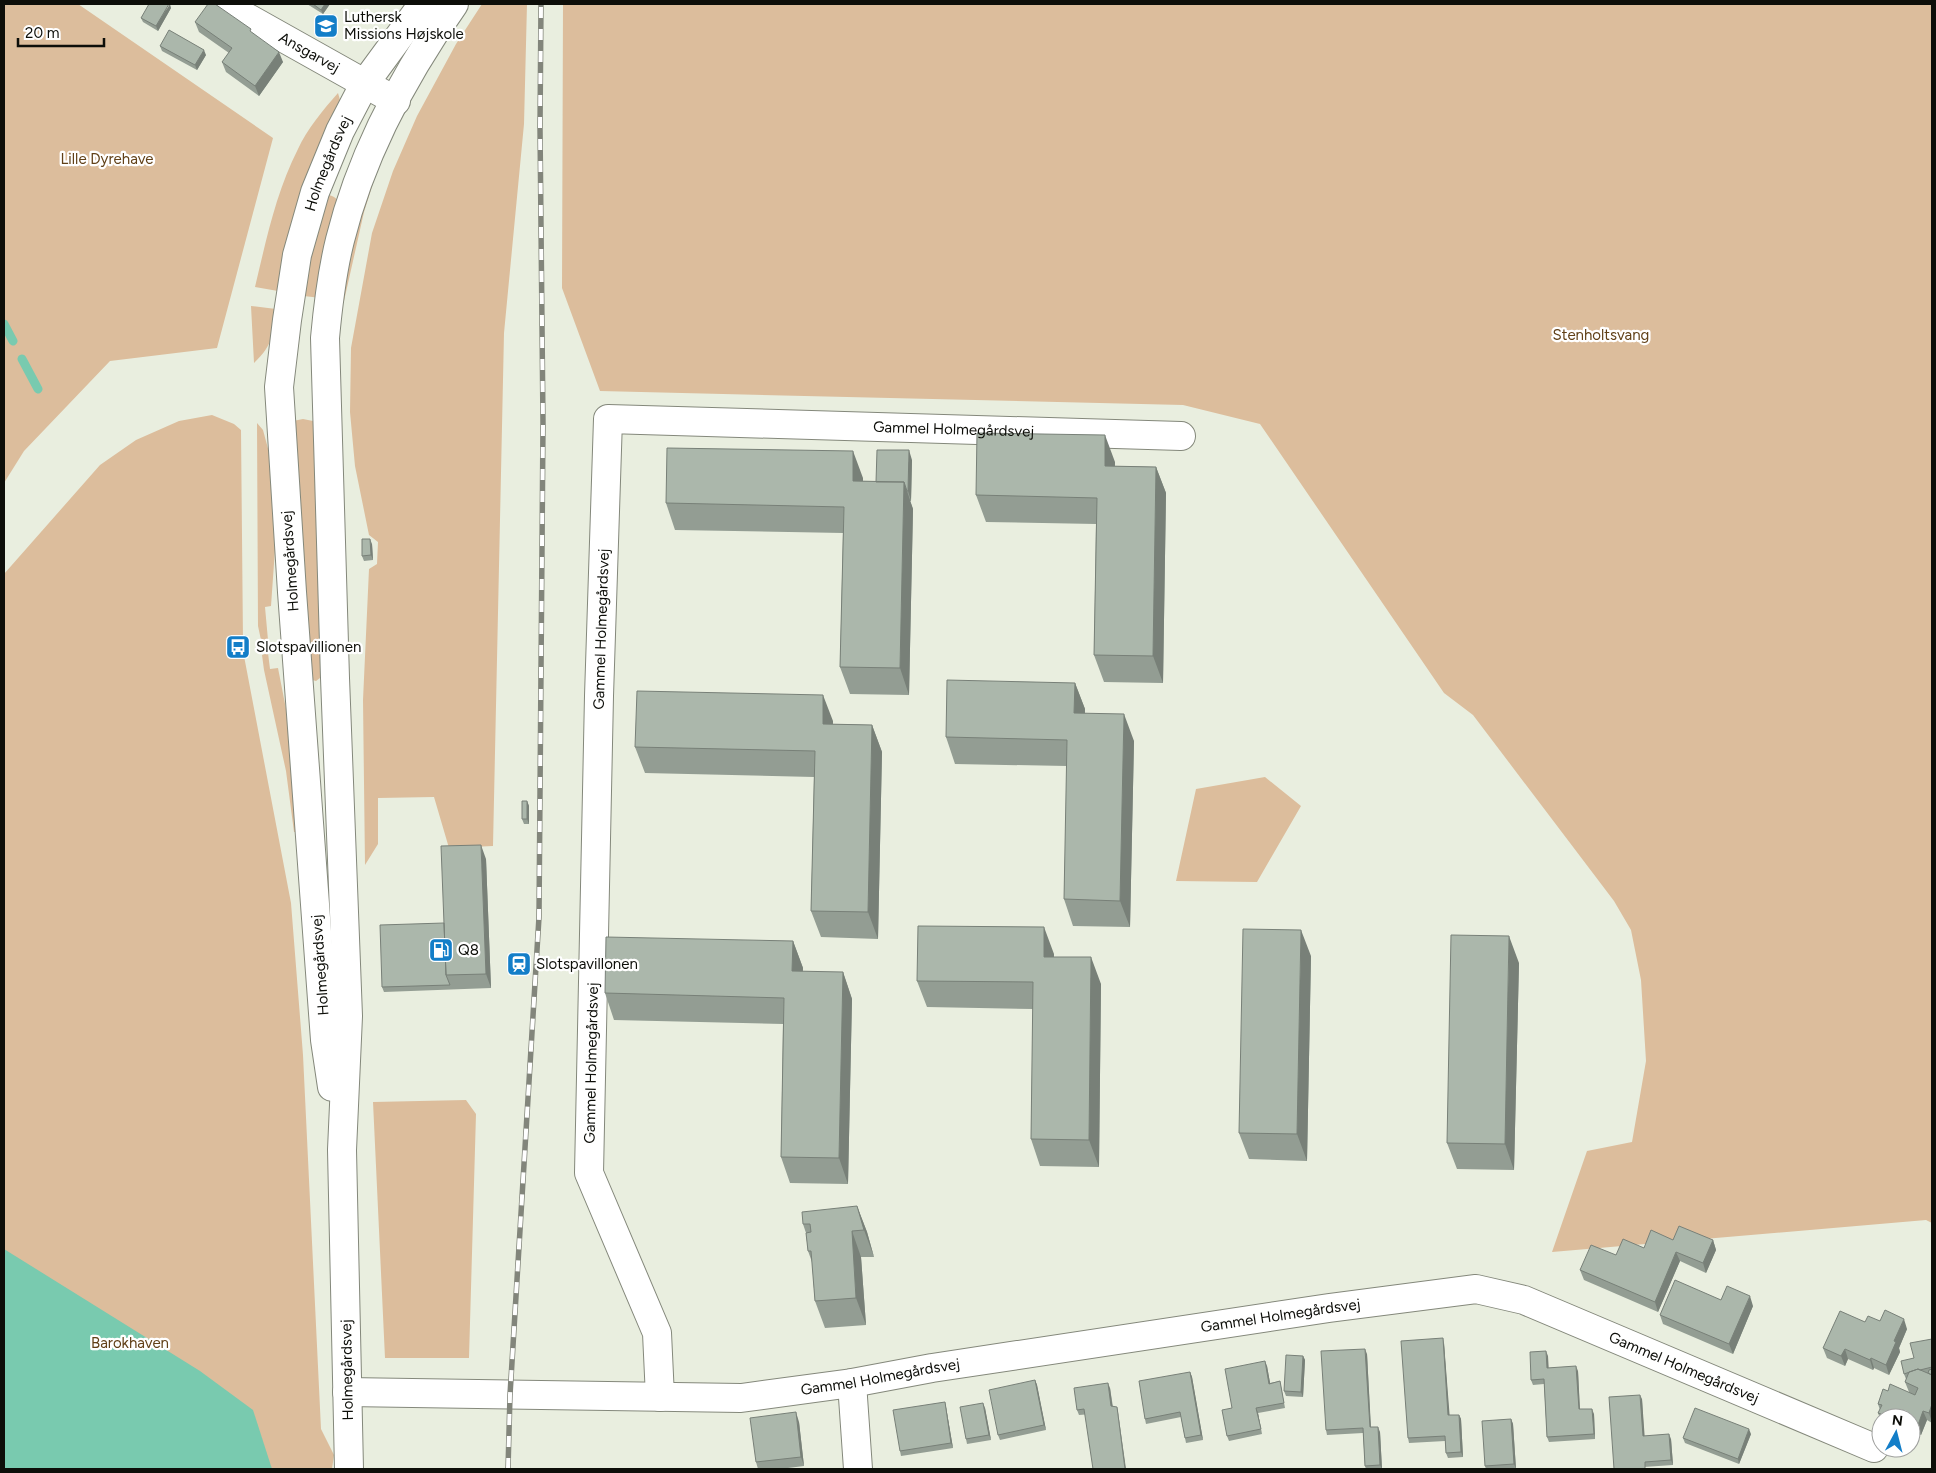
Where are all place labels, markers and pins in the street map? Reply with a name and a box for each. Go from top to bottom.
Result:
place label: Luthersk Missions Højskole [344,8,464,43]
school or university icon: Luthersk Missions Højskole [313,13,339,39]
bus stop icon: Slotspavillionen [225,634,251,660]
place label: Slotspavillionen [256,638,361,656]
fuel station icon: Q8 [428,937,454,963]
place label: Q8 [458,941,479,959]
station icon: Slotspavillonen [506,951,532,977]
place label: Slotspavillonen [536,955,638,973]

